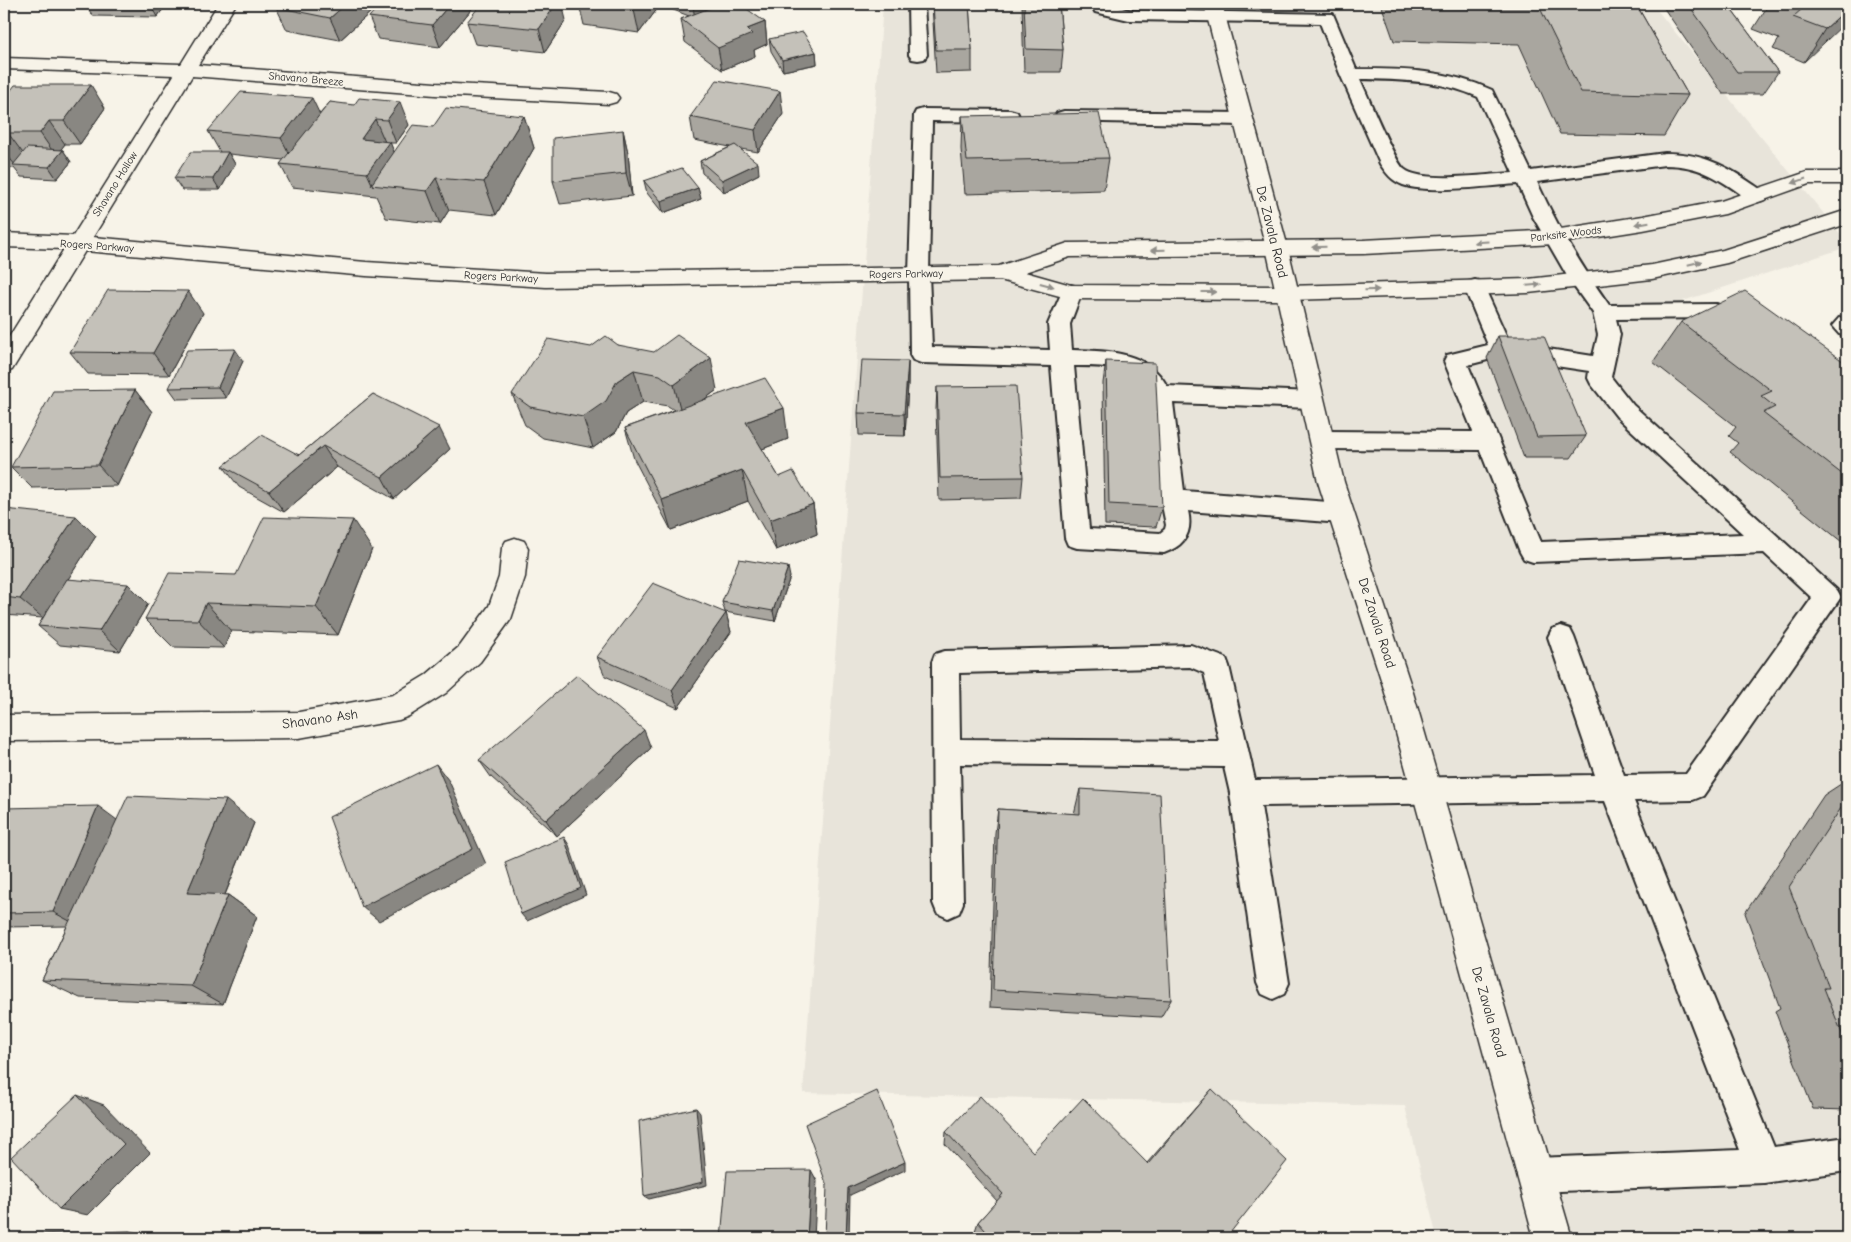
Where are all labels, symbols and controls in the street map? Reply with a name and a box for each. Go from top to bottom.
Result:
street label: Shavano Breeze [268,69,345,89]
street label: Shavano Hollow [90,149,140,219]
one-way arrow [1791,177,1806,185]
street label: De Zavala Road [1252,184,1292,280]
one-way arrow [1634,220,1650,228]
street label: Parksite Woods [1530,223,1603,245]
street label: Rogers Parkway [60,237,135,255]
one-way arrow [1473,238,1489,246]
one-way arrow [1311,244,1327,252]
one-way arrow [1150,246,1166,254]
one-way arrow [1687,259,1702,267]
street label: Rogers Parkway [869,267,943,281]
street label: Rogers Parkway [464,269,538,285]
one-way arrow [1526,281,1542,289]
one-way arrow [1040,282,1055,290]
one-way arrow [1364,286,1380,294]
one-way arrow [1201,288,1217,296]
street label: De Zavala Road [1354,576,1400,670]
street label: Shavano Ash [281,705,359,733]
street label: De Zavala Road [1468,965,1510,1059]

